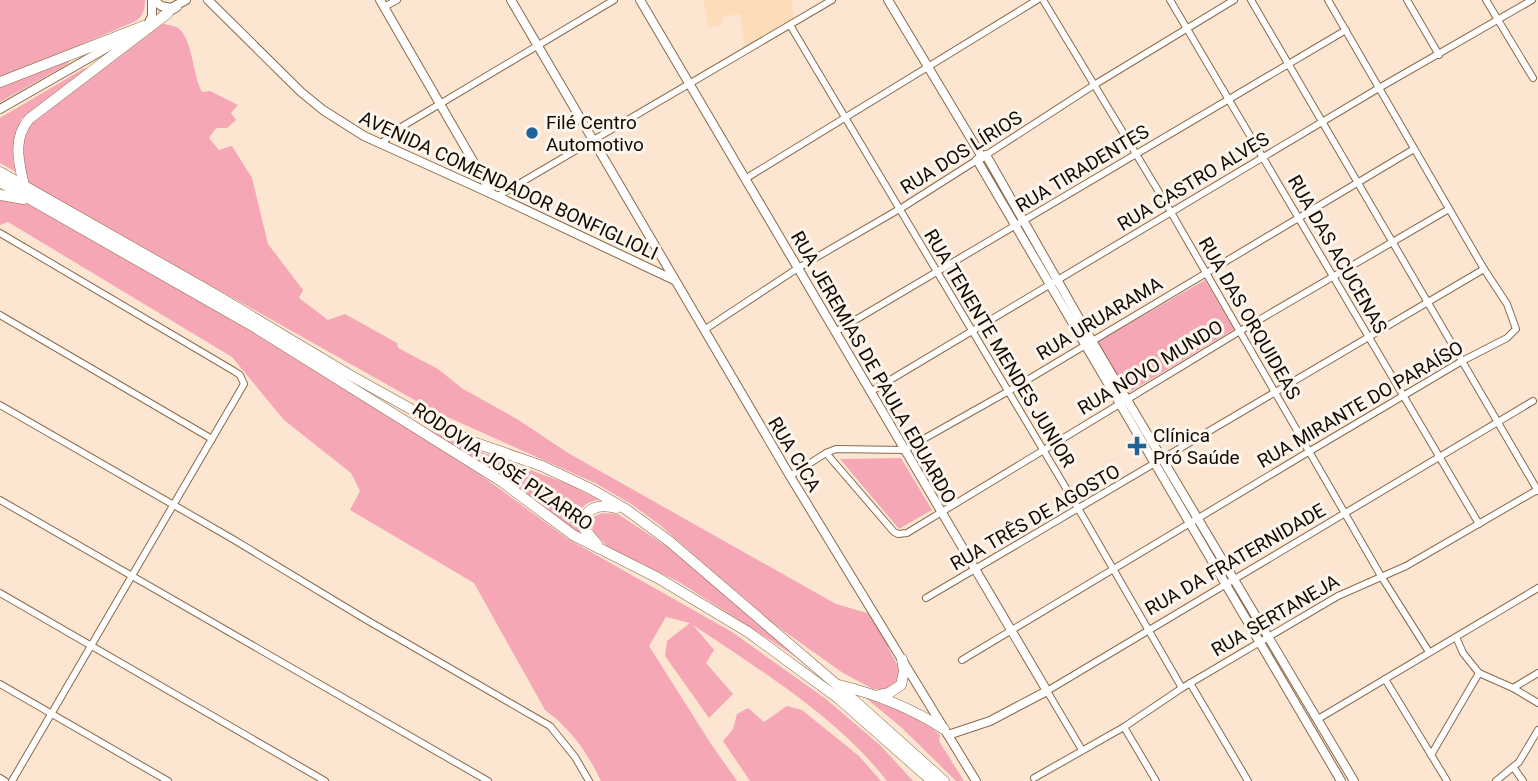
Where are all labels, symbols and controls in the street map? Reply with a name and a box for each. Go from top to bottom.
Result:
street label: AVENIDA COMENDADOR BONFIGLIOLI [356,106,662,265]
street label: RUA DOS LÍRIOS [896,106,1026,199]
place label: Filé Centro Automotivo [546,111,644,156]
street label: RUA TIRADENTES [1012,120,1153,217]
marker: Filé Centro Automotivo [524,125,540,141]
street label: RUA CASTRO ALVES [1113,127,1273,236]
street label: RUA DAS ACUCENAS [1283,171,1392,338]
street label: RUA TENENTE MENDES JUNIOR [919,225,1080,472]
street label: RUA JEREMIAS DE PAULA EDUARDO [786,227,961,508]
street label: RUA DAS ORQUIDEAS [1194,233,1305,404]
street label: RUA URUARAMA [1032,272,1167,365]
street label: RUA NOVO MUNDO [1074,315,1227,420]
street label: RUA MIRANTE DO PARAÍSO [1253,336,1467,473]
street label: RODOVIA JOSÉ PIZARRO [408,397,597,535]
street label: RUA CICA [763,413,826,496]
place label: Clínica Pró Saúde [1153,424,1240,469]
marker: Clínica Pró Saúde [1127,436,1147,456]
street label: RUA TRÊS DE AGOSTO [946,459,1124,575]
street label: RUA DA FRATERNIDADE [1141,498,1330,620]
street label: RUA SERTANEJA [1207,569,1344,661]

